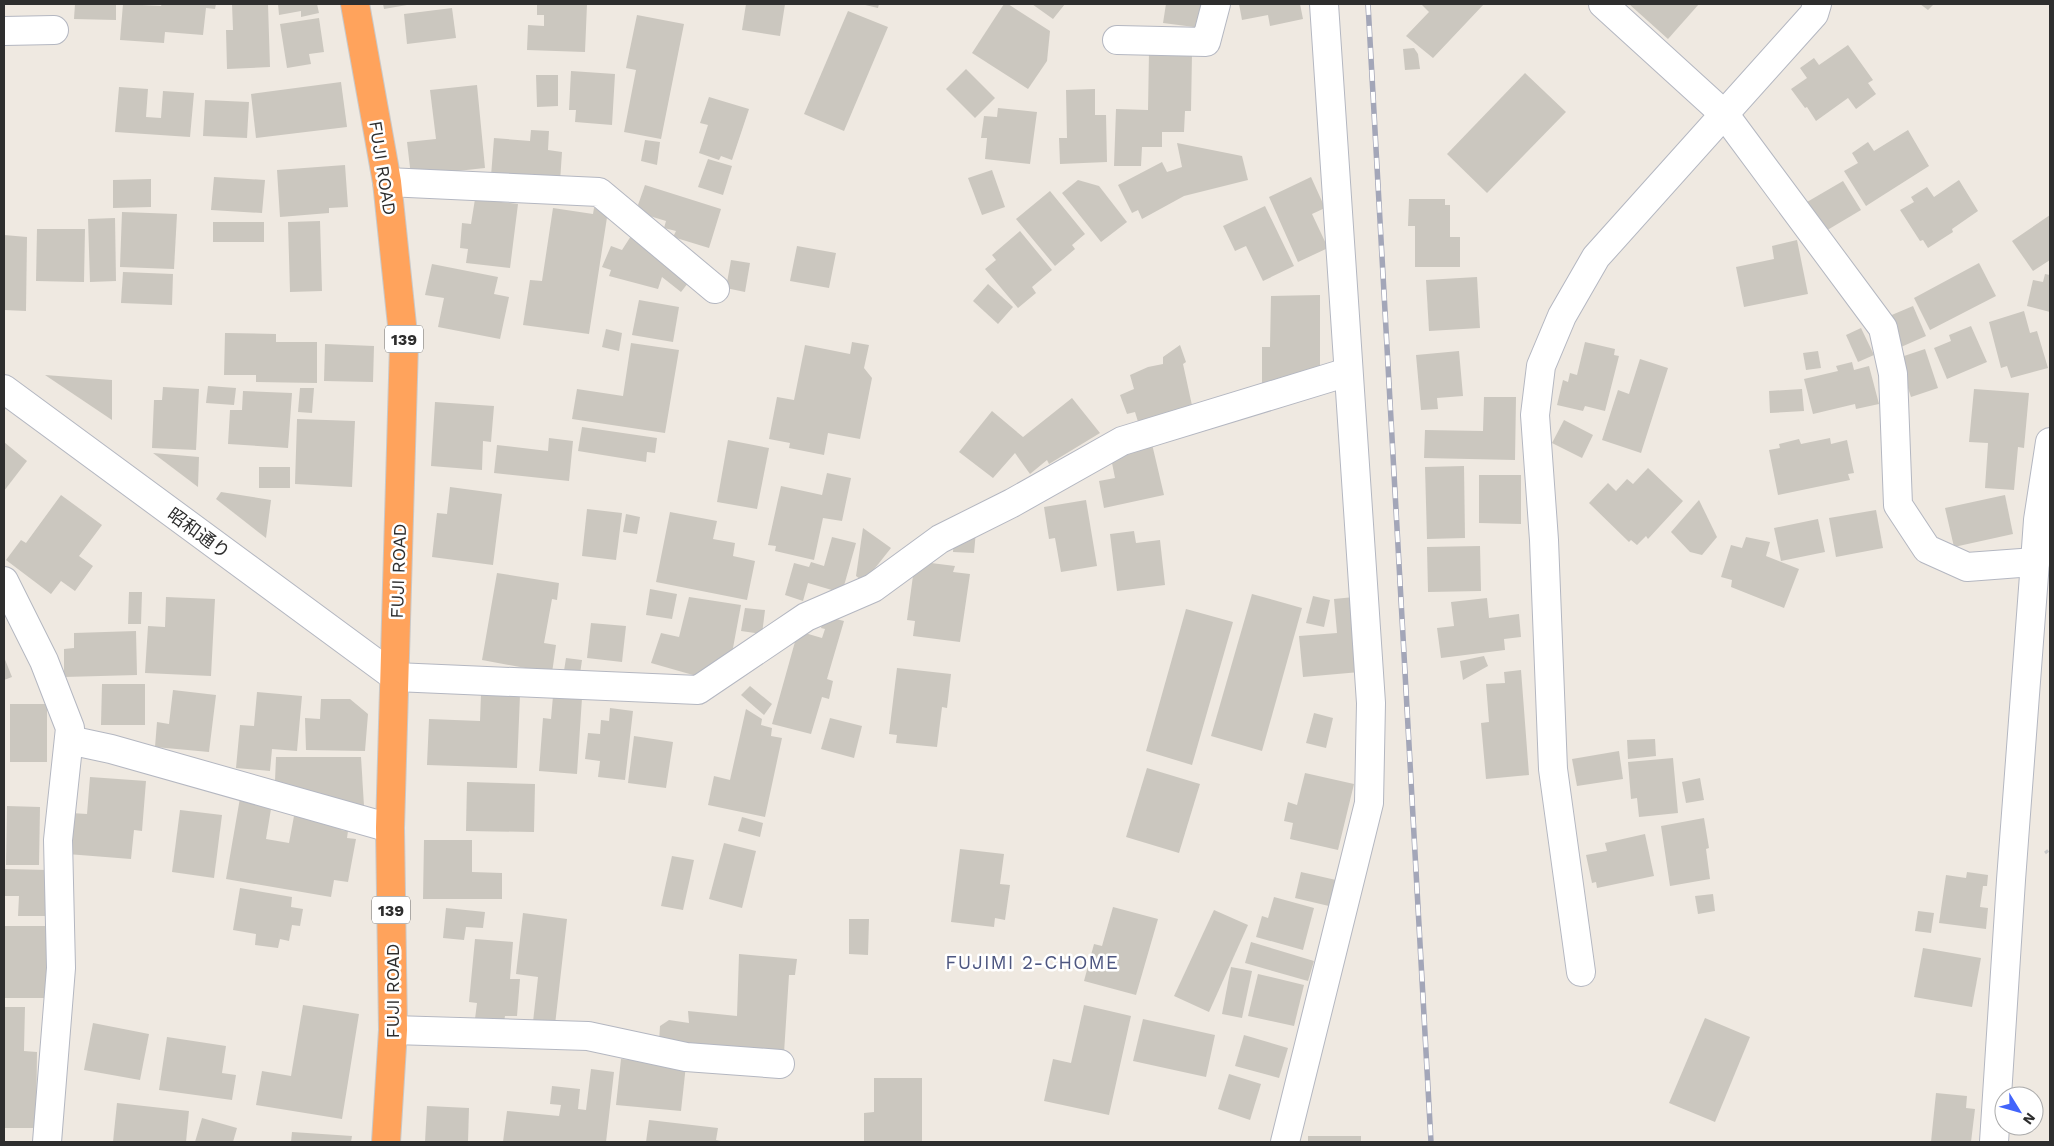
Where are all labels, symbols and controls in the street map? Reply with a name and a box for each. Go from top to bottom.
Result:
street label: FUJI ROAD [365,119,401,217]
road number: 139 [385,326,423,352]
street label: 昭和通り [164,503,234,563]
street label: FUJI ROAD [386,523,410,619]
road number: 139 [372,896,410,924]
street label: FUJI ROAD [382,943,403,1039]
district label: FUJIMI 2-CHOME [945,951,1119,974]
north arrow [1994,1086,2044,1136]
text: N [2020,1110,2039,1128]

